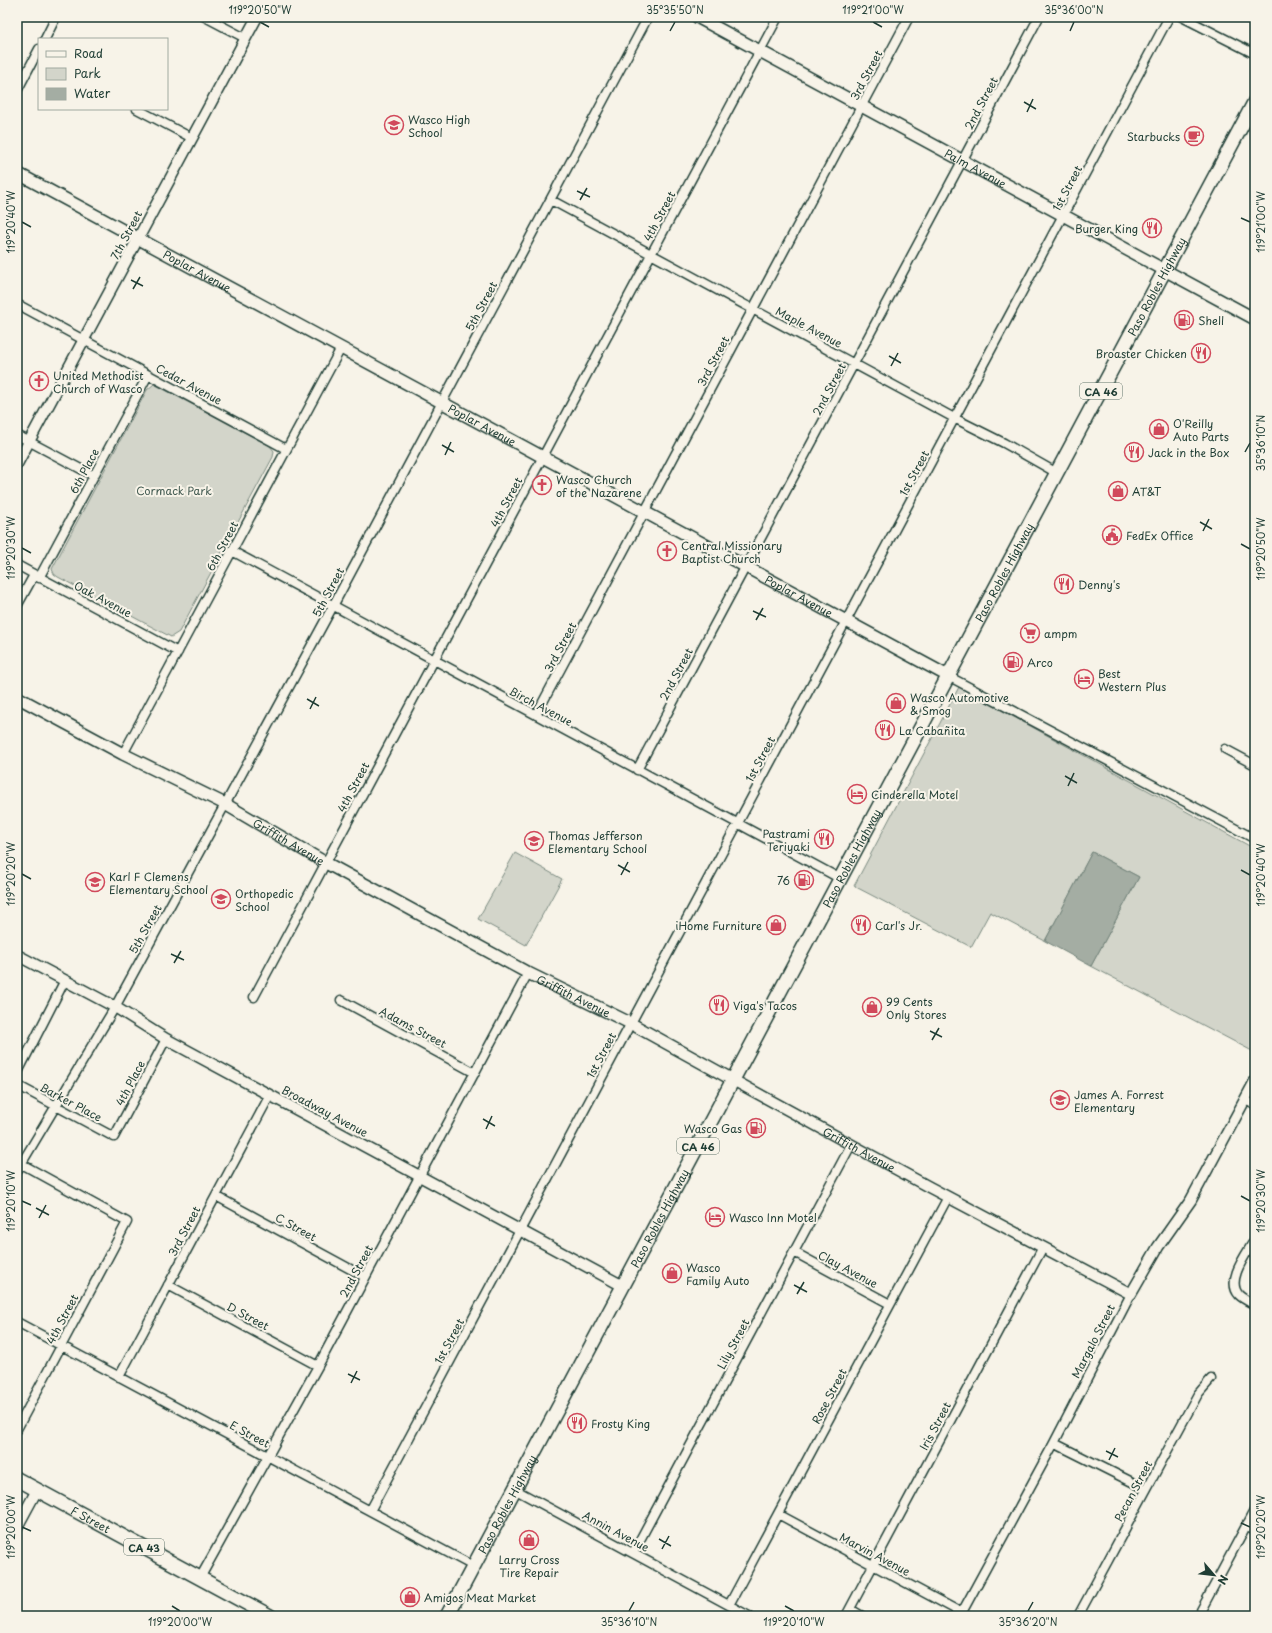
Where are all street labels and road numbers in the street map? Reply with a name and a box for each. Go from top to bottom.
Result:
street label: 3rd Street [846,46,887,103]
street label: 2nd Street [960,73,1002,132]
street label: Palm Avenue [942,144,1010,192]
street label: 1st Street [1048,162,1086,214]
street label: 4th Street [639,188,680,244]
street label: 7th Street [106,207,146,263]
street label: Paso Robles Highway [1123,234,1190,339]
street label: Poplar Avenue [160,245,234,296]
street label: 5th Street [461,278,501,334]
street label: Maple Avenue [773,302,845,352]
street label: 3rd Street [693,332,734,389]
street label: Cedar Avenue [153,359,225,409]
street label: 2nd Street [808,359,850,418]
road number: CA 46 [1080,383,1122,399]
street label: Poplar Avenue [445,399,519,450]
street label: 6th Place [65,445,103,497]
street label: 1st Street [895,447,933,499]
street label: 4th Street [486,474,527,530]
street label: 6th Street [202,518,242,574]
street label: Paso Robles Highway [970,520,1037,625]
street label: 5th Street [308,564,348,620]
street label: Poplar Avenue [762,570,836,621]
street label: Oak Avenue [71,577,135,621]
street label: 3rd Street [540,618,581,675]
street label: 2nd Street [655,644,697,703]
street label: Birch Avenue [506,682,576,730]
street label: 1st Street [741,733,779,785]
street label: 4th Street [333,759,374,815]
street label: Paso Robles Highway [818,806,885,911]
street label: Griffith Avenue [250,814,328,869]
street label: 5th Street [124,901,166,957]
street label: Griffith Avenue [534,970,614,1021]
street label: Adams Street [376,1002,450,1052]
street label: 1st Street [582,1029,620,1081]
street label: 4th Place [111,1057,149,1109]
street label: Barker Place [37,1079,105,1126]
street label: Broadway Avenue [279,1081,371,1141]
street label: Griffith Avenue [820,1122,899,1176]
road number: CA 46 [677,1138,719,1154]
street label: Paso Robles Highway [626,1166,693,1271]
street label: 3rd Street [164,1202,205,1259]
street label: C Street [272,1209,320,1246]
street label: 2nd Street [335,1241,377,1300]
street label: Clay Avenue [815,1246,881,1292]
street label: 4th Street [42,1291,83,1347]
street label: D Street [224,1298,272,1334]
street label: Margalo Street [1067,1301,1119,1381]
street label: 1st Street [430,1315,468,1367]
street label: Lily Street [713,1315,754,1372]
street label: Rose Street [807,1365,851,1427]
street label: Iris Street [915,1398,955,1453]
street label: E Street [227,1416,274,1452]
street label: Paso Robles Highway [473,1451,540,1556]
street label: Pecan Street [1110,1458,1156,1524]
street label: F Street [68,1501,114,1537]
street label: Annin Avenue [580,1506,652,1556]
street label: Marvin Avenue [837,1528,913,1580]
road number: CA 43 [124,1539,164,1555]

